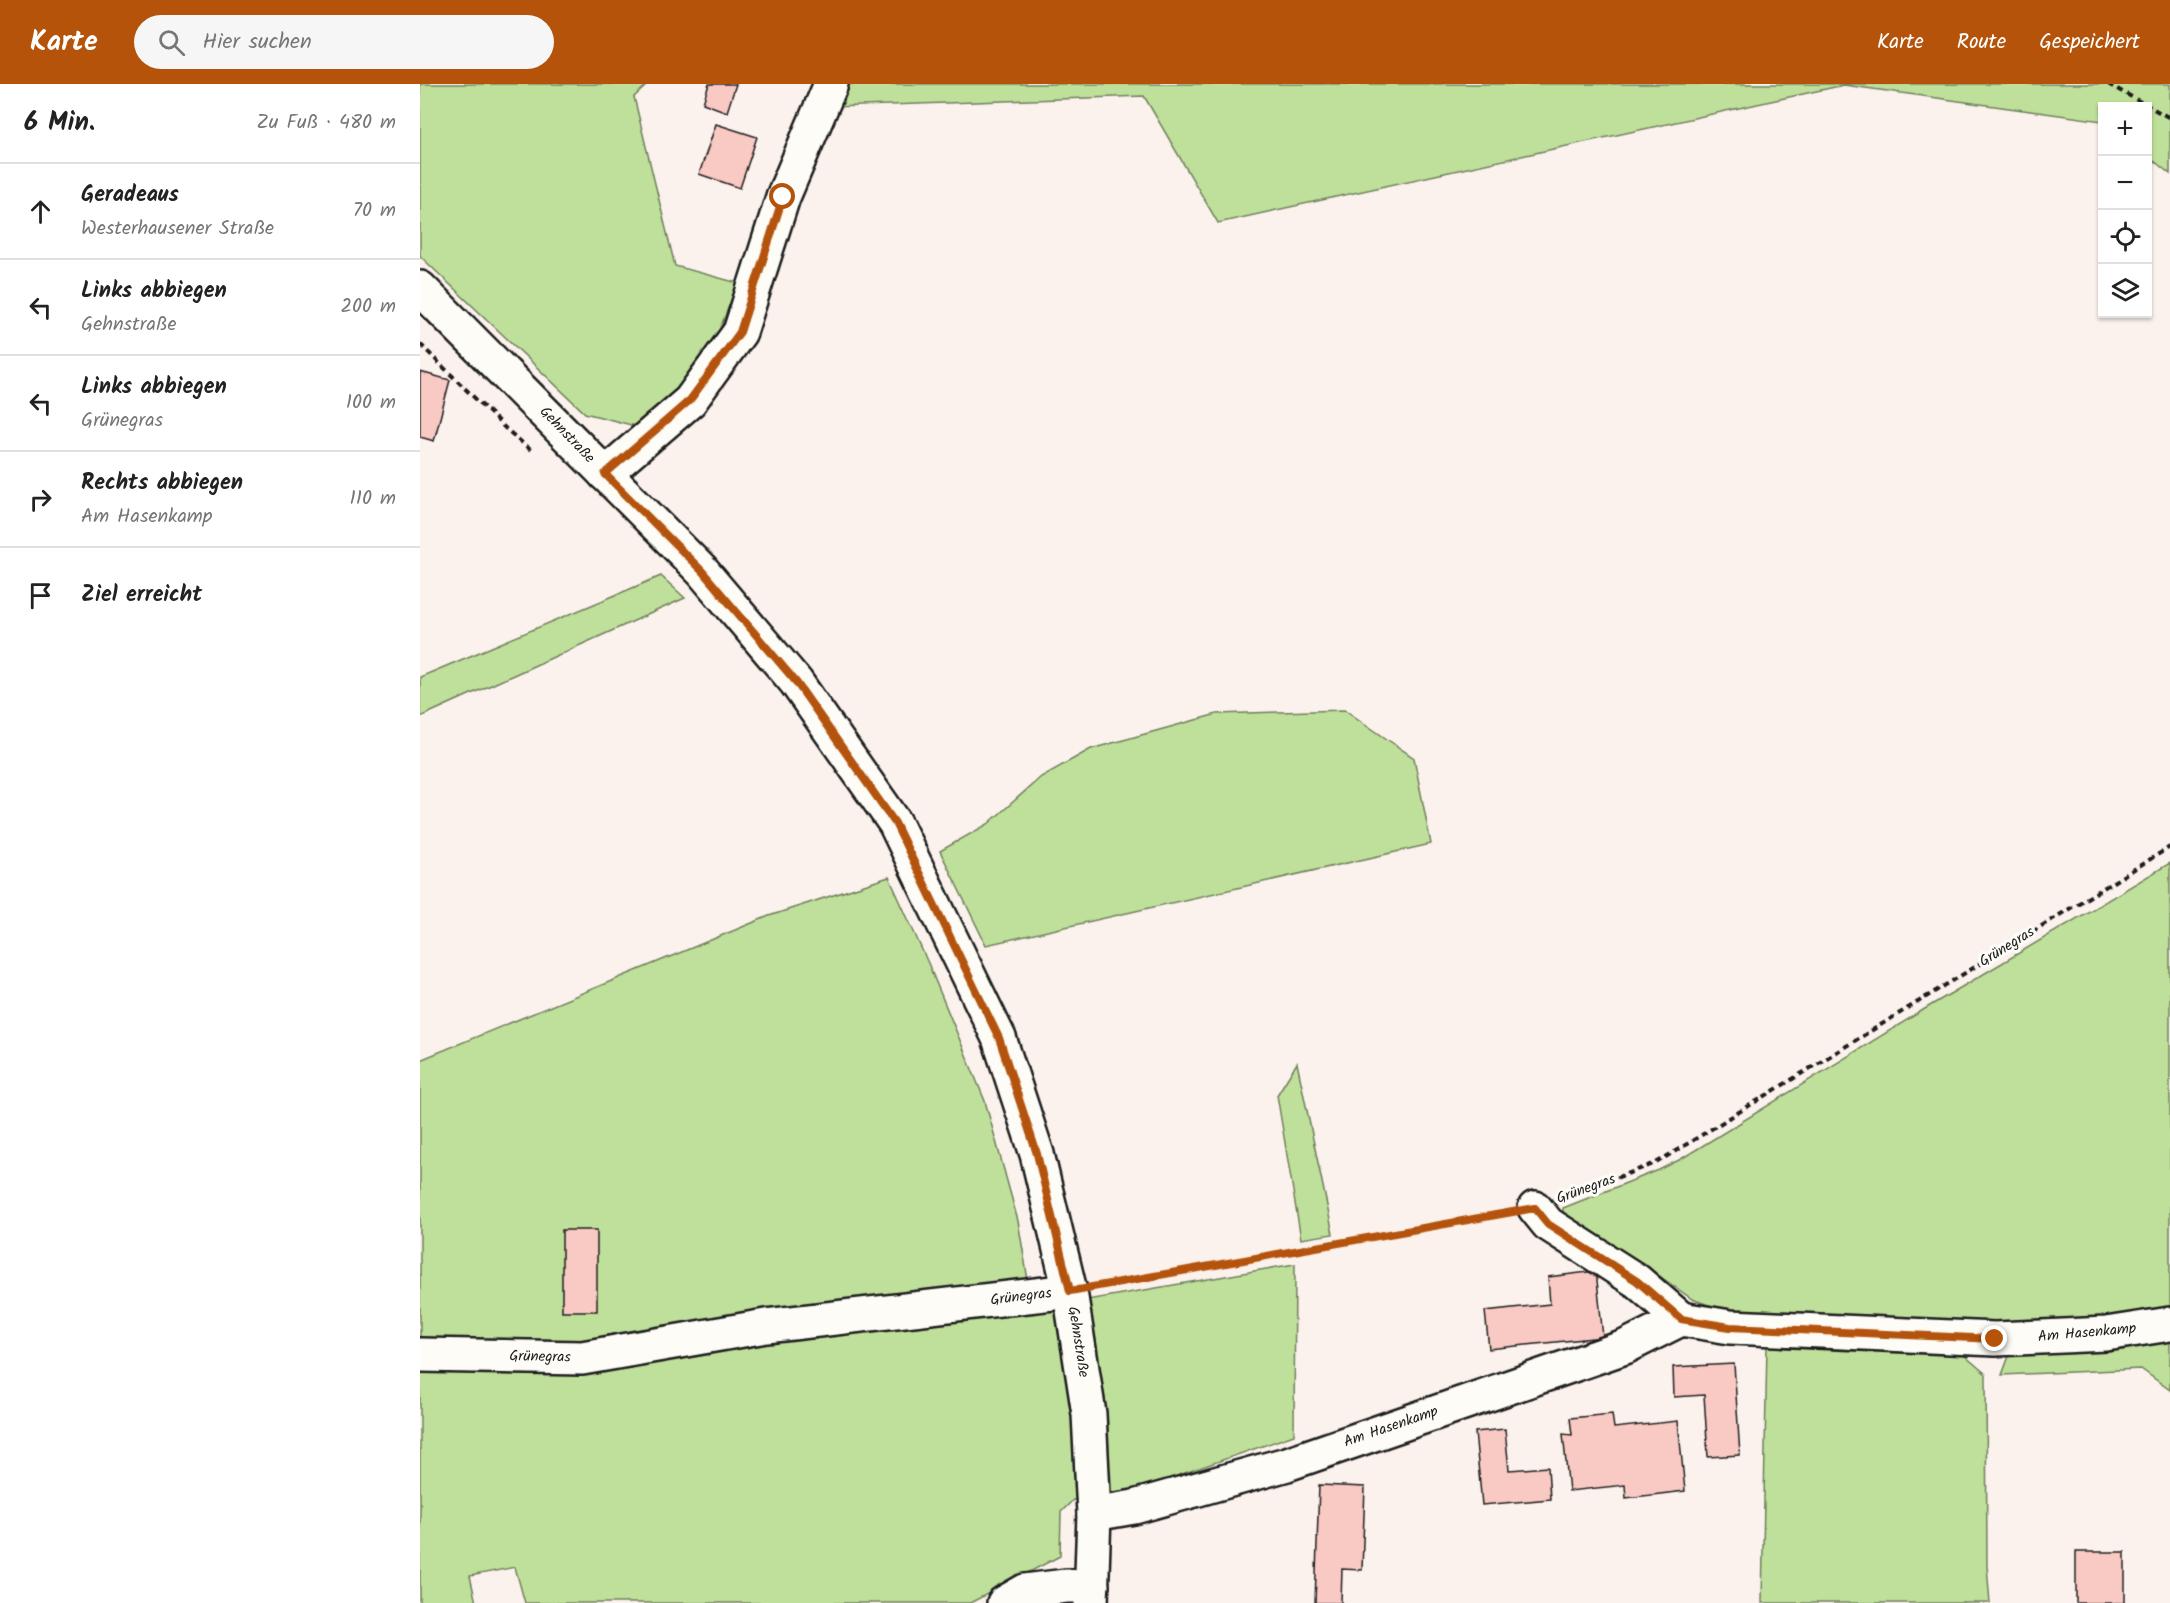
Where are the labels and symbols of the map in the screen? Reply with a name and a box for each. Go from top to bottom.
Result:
route start [769,183,795,209]
street label: Gehnstraße [533,401,601,469]
street label: Grünegras [1975,920,2040,973]
street label: Grünegras [1553,1167,1620,1211]
street label: Grünegras [989,1281,1054,1313]
street label: Gehnstraße [1061,1305,1095,1380]
street label: Am Hasenkamp [2037,1317,2137,1349]
route end [1981,1325,2007,1351]
street label: Grünegras [509,1344,572,1370]
street label: Am Hasenkamp [1341,1400,1441,1454]

